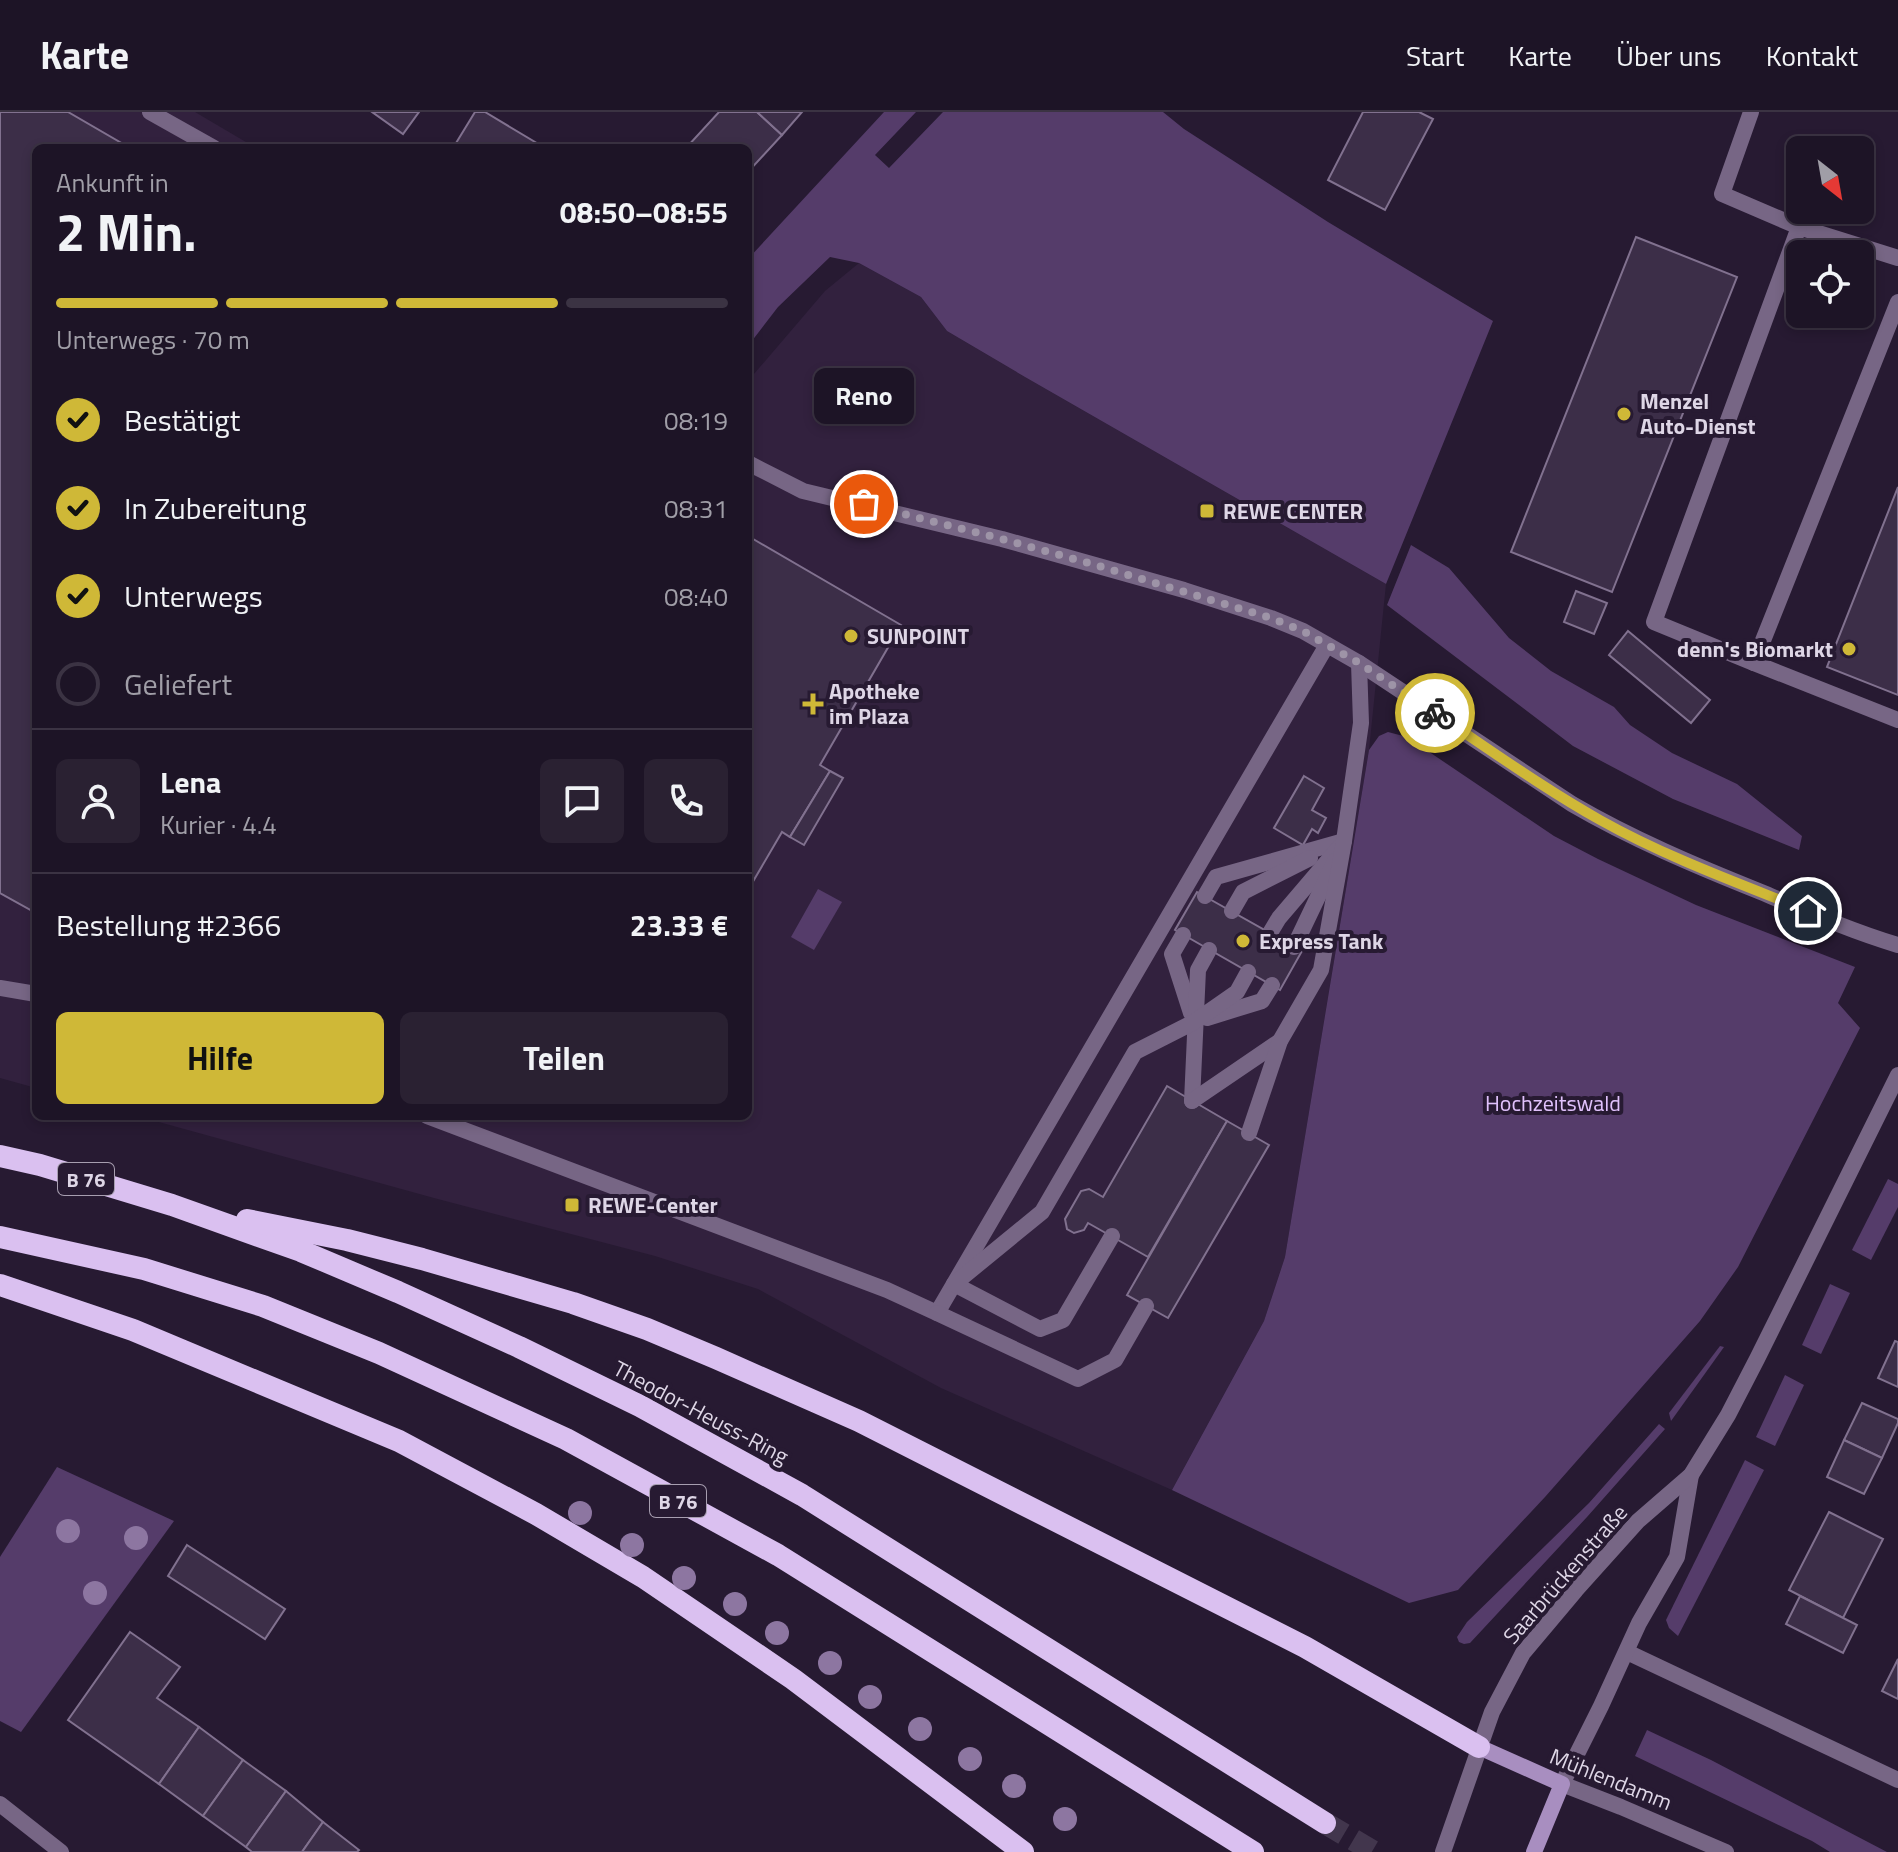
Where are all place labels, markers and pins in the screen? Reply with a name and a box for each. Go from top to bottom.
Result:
callout: Reno [814,368,914,424]
place label: Menzel Auto-Dienst [1640,384,1756,443]
marker: Menzel Auto-Dienst [1615,405,1633,423]
pin [830,470,898,538]
place label: REWE CENTER [1223,494,1363,528]
marker: REWE CENTER [1198,502,1216,520]
place label: SUNPOINT [867,619,969,653]
marker: SUNPOINT [842,627,860,645]
place label: denn's Biomarkt [1677,632,1833,666]
marker: denn's Biomarkt [1840,640,1858,658]
place label: Apotheke im Plaza [829,674,920,733]
marker: Apotheke im Plaza [804,695,822,713]
pin [1774,877,1842,945]
place label: Express Tank [1259,924,1384,958]
marker: Express Tank [1234,932,1252,950]
place label: REWE-Center [588,1188,718,1222]
marker: REWE-Center [563,1196,581,1214]

